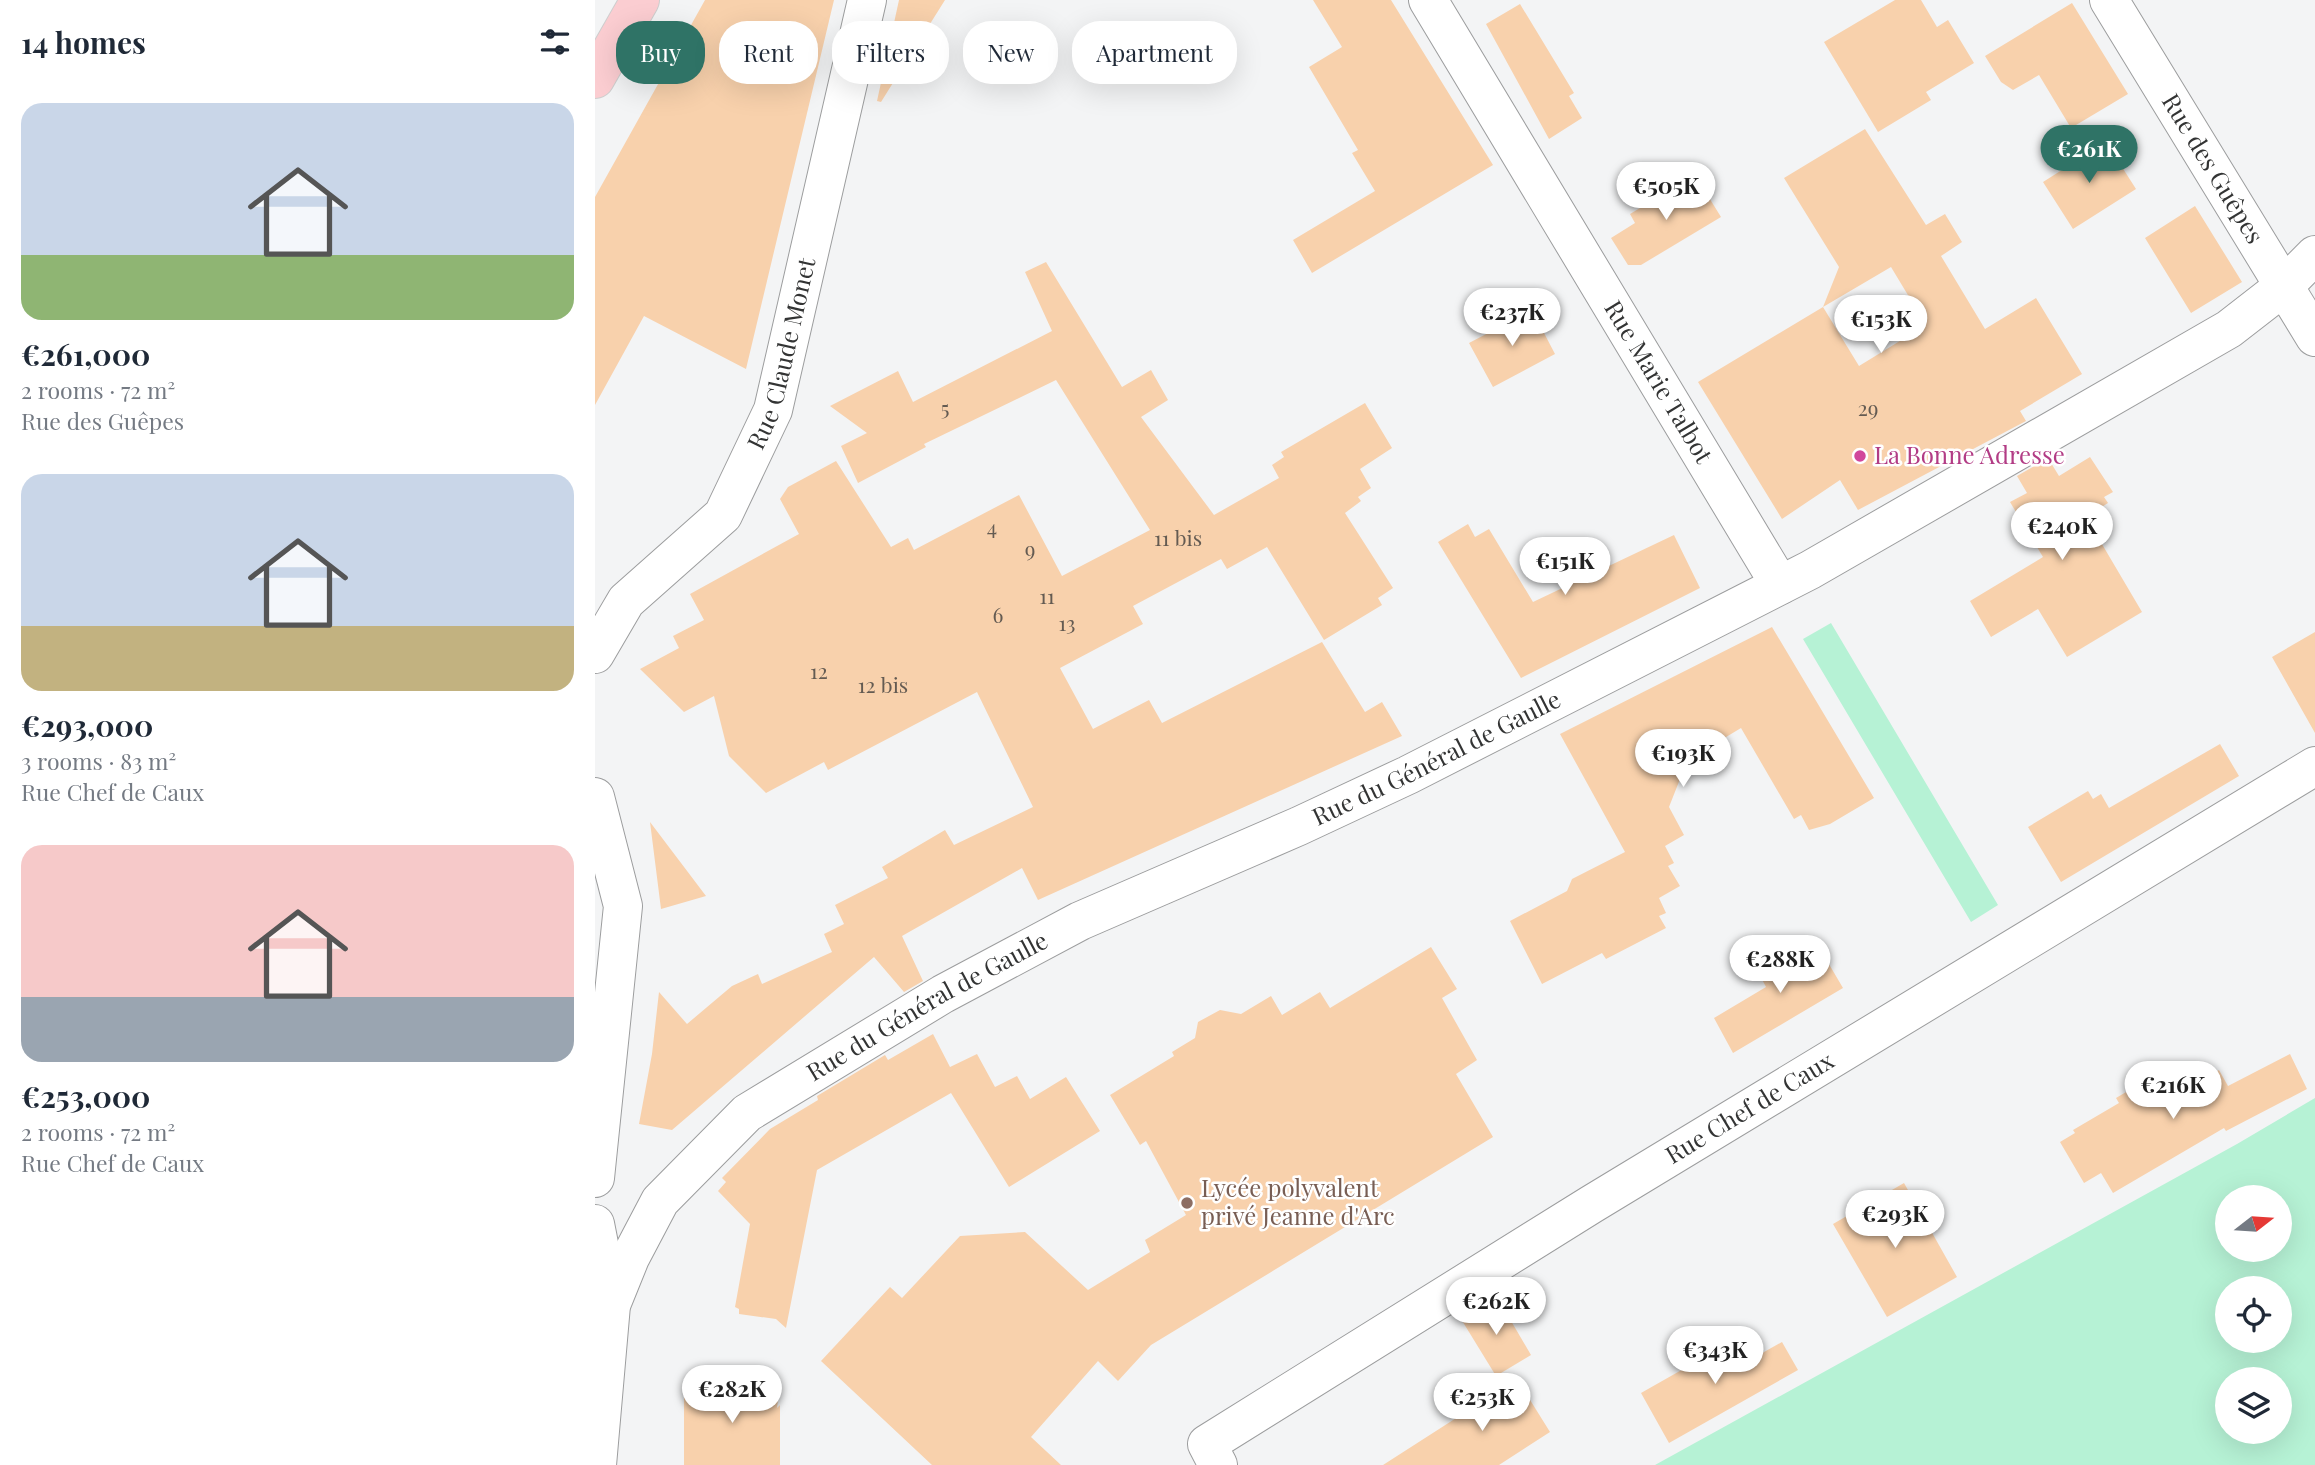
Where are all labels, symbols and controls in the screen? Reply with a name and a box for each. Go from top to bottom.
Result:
chip: Buy [616,21,705,84]
chip: Rent [719,21,818,84]
chip: Filters [832,21,949,84]
chip: New [963,21,1058,84]
chip: Apartment [1072,21,1237,84]
text: 14 homes [21,22,146,62]
icon: filters [536,23,574,61]
street label: Rue des Guêpes [2156,87,2272,249]
pin: €261K [2040,125,2138,185]
text: €261K [2057,132,2121,163]
icon: home [235,149,361,275]
pin: €505K [1617,162,1715,222]
text: €505K [1632,169,1700,200]
street label: Rue Claude Monet [739,254,822,454]
pin: €237K [1463,288,1561,348]
street label: Rue Marie Talbot [1598,294,1721,469]
text: €237K [1480,295,1544,326]
pin: €153K [1832,296,1930,355]
text: €153K [1850,302,1912,333]
text: €261,000 [21,334,150,374]
text: 2 rooms · 72 m² [21,374,175,405]
house number: 5 [941,393,949,421]
house number: 29 [1858,393,1878,421]
text: Rue des Guêpes [21,405,184,436]
place label: La Bonne Adresse [1874,438,2065,470]
marker: La Bonne Adresse [1852,448,1868,464]
pin: €240K [2013,503,2111,562]
text: €240K [2027,509,2097,540]
house number: 4 [987,512,997,540]
icon: home [235,520,361,646]
house number: 11 bis [1154,523,1202,551]
house number: 9 [1025,534,1035,562]
pin: €151K [1516,538,1614,597]
text: €151K [1535,544,1595,575]
house number: 11 [1039,581,1055,609]
house number: 6 [993,600,1004,628]
house number: 13 [1059,608,1075,636]
house number: 12 [810,656,828,684]
house number: 12 bis [858,670,908,698]
street label: Rue du Général de Gaulle [1307,682,1565,832]
text: €293,000 [21,705,153,745]
pin: €193K [1634,730,1732,789]
text: €193K [1651,736,1715,767]
text: 3 rooms · 83 m² [21,745,176,776]
text: Rue Chef de Caux [21,776,204,807]
icon: home [235,891,361,1017]
street label: Rue du Général de Gaulle [800,923,1053,1087]
pin: €288K [1731,936,1829,995]
text: €288K [1746,942,1814,973]
street label: Rue Chef de Caux [1659,1043,1839,1170]
pin: €216K [2124,1062,2222,1121]
text: €216K [2141,1068,2205,1099]
text: €253,000 [21,1076,150,1116]
text: 2 rooms · 72 m² [21,1116,175,1147]
text: Rue Chef de Caux [21,1147,204,1178]
place label: Lycée polyvalent privé Jeanne d'Arc [1201,1171,1395,1231]
north arrow [2215,1185,2293,1262]
map controls [2215,1185,2292,1444]
pin: €293K [1846,1190,1944,1250]
marker: Lycée polyvalent privé Jeanne d'Arc [1179,1195,1195,1211]
text: €293K [1861,1197,1929,1228]
button: locate [2215,1276,2292,1353]
pin: €262K [1447,1278,1545,1337]
text: €262K [1462,1284,1530,1315]
pin: €343K [1666,1326,1764,1386]
text: €343K [1683,1333,1747,1364]
pin: €282K [683,1366,781,1425]
button: layers [2215,1367,2292,1444]
text: €282K [698,1372,766,1403]
pin: €253K [1433,1374,1531,1433]
text: €253K [1450,1380,1514,1411]

